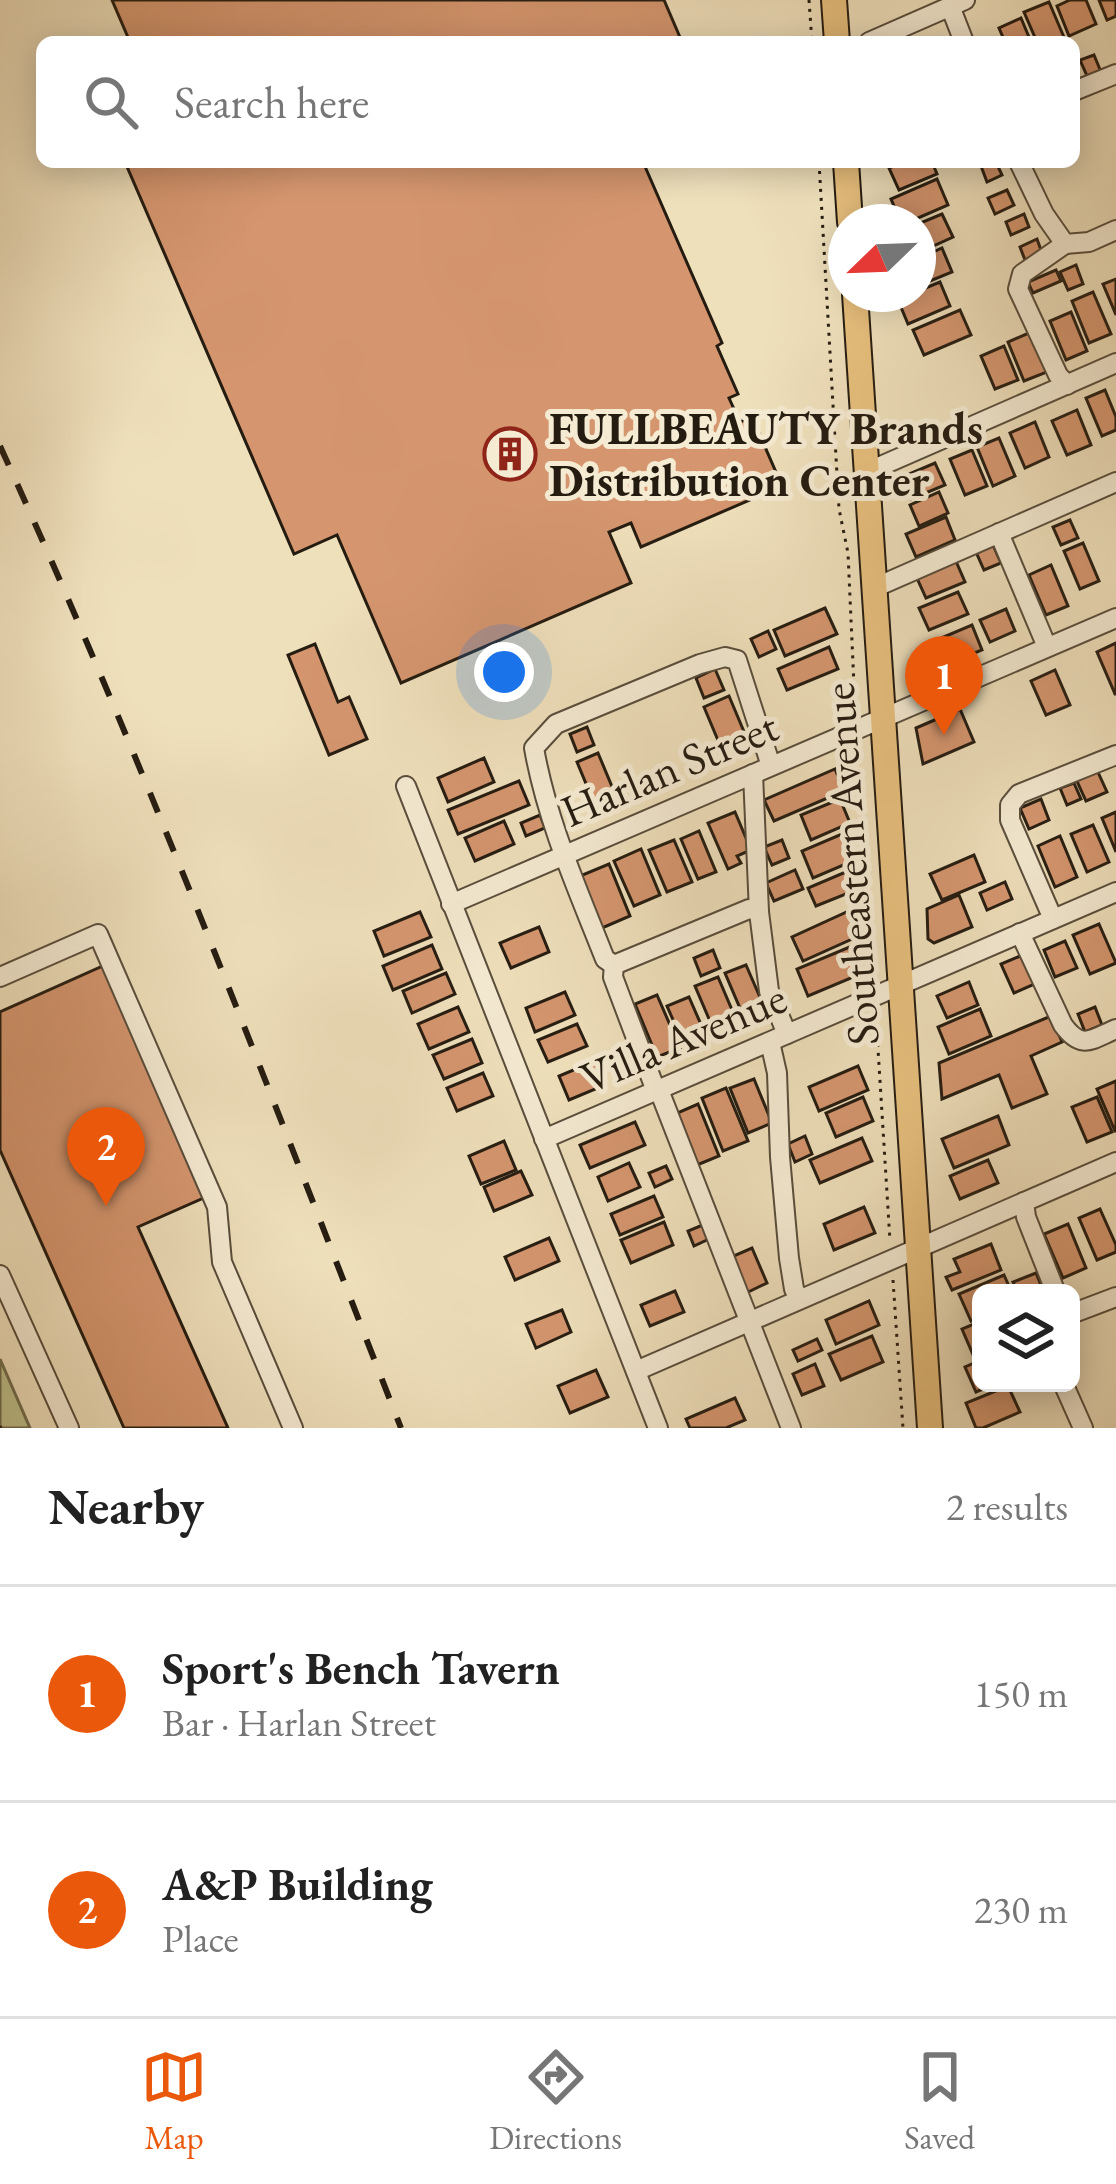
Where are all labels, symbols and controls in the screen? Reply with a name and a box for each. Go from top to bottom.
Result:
search box [36,36,1080,168]
icon: search [78,69,144,135]
text: Search here [174,73,369,131]
north arrow [828,204,936,312]
place label: FULLBEAUTY Brands Distribution Center [549,399,983,509]
building icon: FULLBEAUTY Brands Distribution Center [482,426,538,482]
pin: 1 [905,636,983,735]
your location [474,642,534,702]
street label: Southeastern Avenue [808,681,892,1047]
street label: Harlan Street [552,696,786,840]
street label: Villa Avenue [571,968,795,1106]
pin: 2 [67,1107,145,1206]
map controls [972,1284,1080,1392]
button: layers [972,1284,1080,1392]
text: Nearby [48,1473,204,1539]
text: 2 results [946,1481,1068,1532]
text: Sport's Bench Tavern [162,1639,560,1697]
text: 1 [77,1668,97,1719]
text: 150 m [974,1668,1068,1719]
text: Bar · Harlan Street [162,1697,436,1748]
text: A&P Building [162,1855,433,1913]
text: 2 [77,1884,97,1935]
text: 230 m [974,1884,1068,1935]
text: Place [162,1913,239,1964]
tab: Map [141,2044,207,2159]
tab: Directions [489,2044,622,2159]
tab: Saved [904,2044,975,2159]

